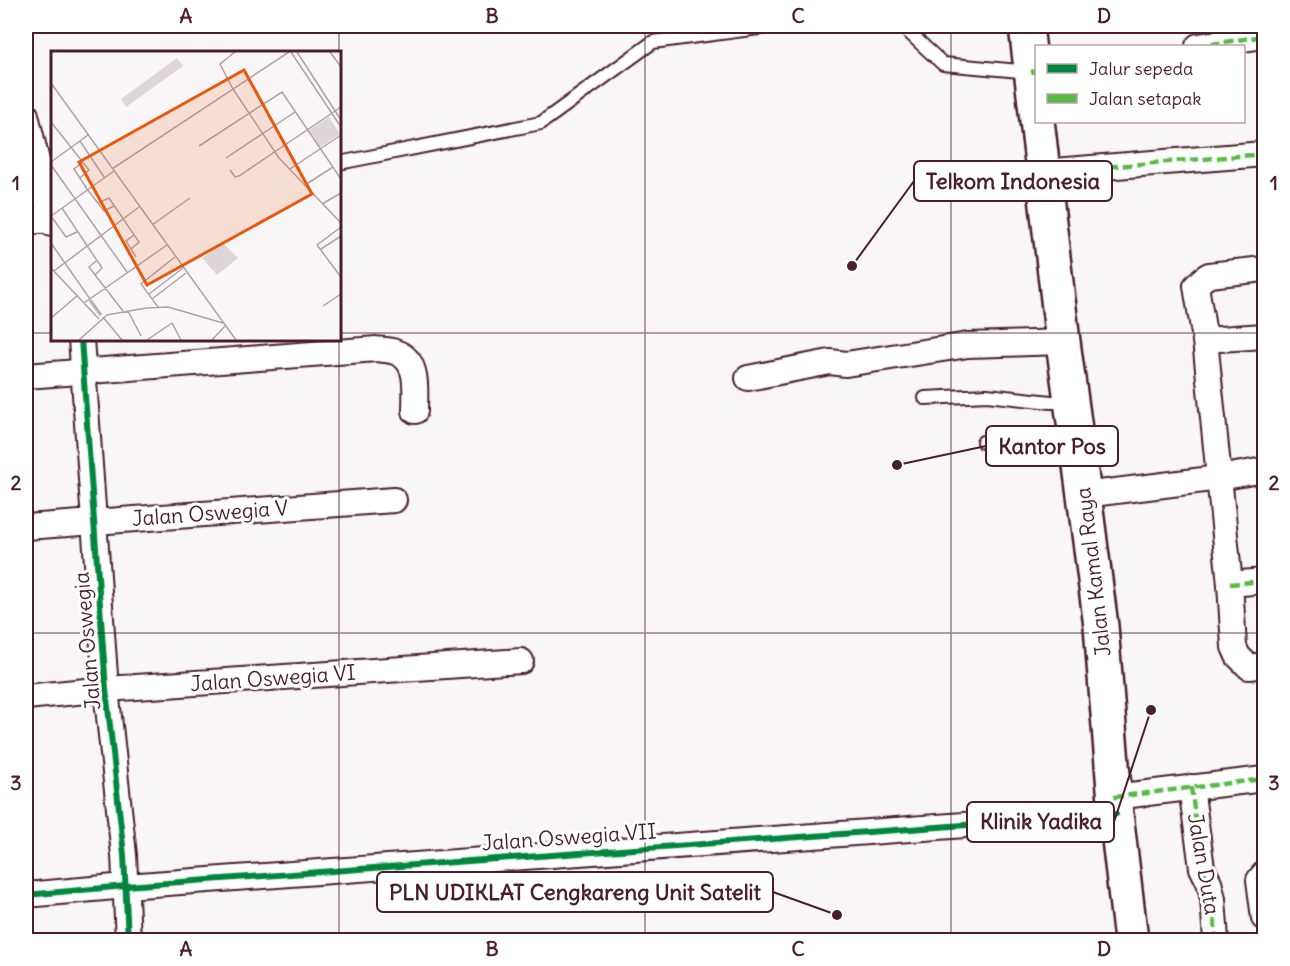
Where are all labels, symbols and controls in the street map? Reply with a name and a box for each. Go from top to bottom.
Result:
text: A [180,3,193,28]
text: B [485,3,499,28]
text: C [791,3,805,28]
text: D [1097,3,1111,28]
legend [1035,45,1245,123]
inset map [51,51,340,340]
text: Jalur sepeda [1089,57,1193,80]
text: Jalan setapak [1089,87,1201,110]
callout: Telkom Indonesia [914,161,1112,201]
text: Telkom Indonesia [926,167,1101,195]
text: 1 [12,170,20,195]
text: 1 [1270,170,1278,195]
callout: Kantor Pos [986,426,1118,466]
text: Kantor Pos [998,432,1106,460]
text: 2 [11,470,22,495]
text: 2 [1269,470,1280,495]
street label: Jalan Kamal Raya [1069,486,1117,658]
street label: Jalan Oswegia V [131,494,289,532]
street label: Jalan Oswegia [68,571,106,711]
street label: Jalan Oswegia VI [189,659,357,697]
text: 3 [10,770,22,795]
text: 3 [1268,770,1280,795]
callout: Klinik Yadika [967,802,1114,842]
text: Klinik Yadika [980,807,1103,835]
street label: Jalan Duta [1182,811,1226,917]
street label: Jalan Oswegia VII [481,817,657,857]
callout: PLN UDIKLAT Cengkareng Unit Satelit [377,872,773,912]
text: PLN UDIKLAT Cengkareng Unit Satelit [389,878,762,906]
text: A [180,936,193,961]
text: B [485,936,499,961]
text: C [791,936,805,961]
text: D [1097,936,1111,961]

